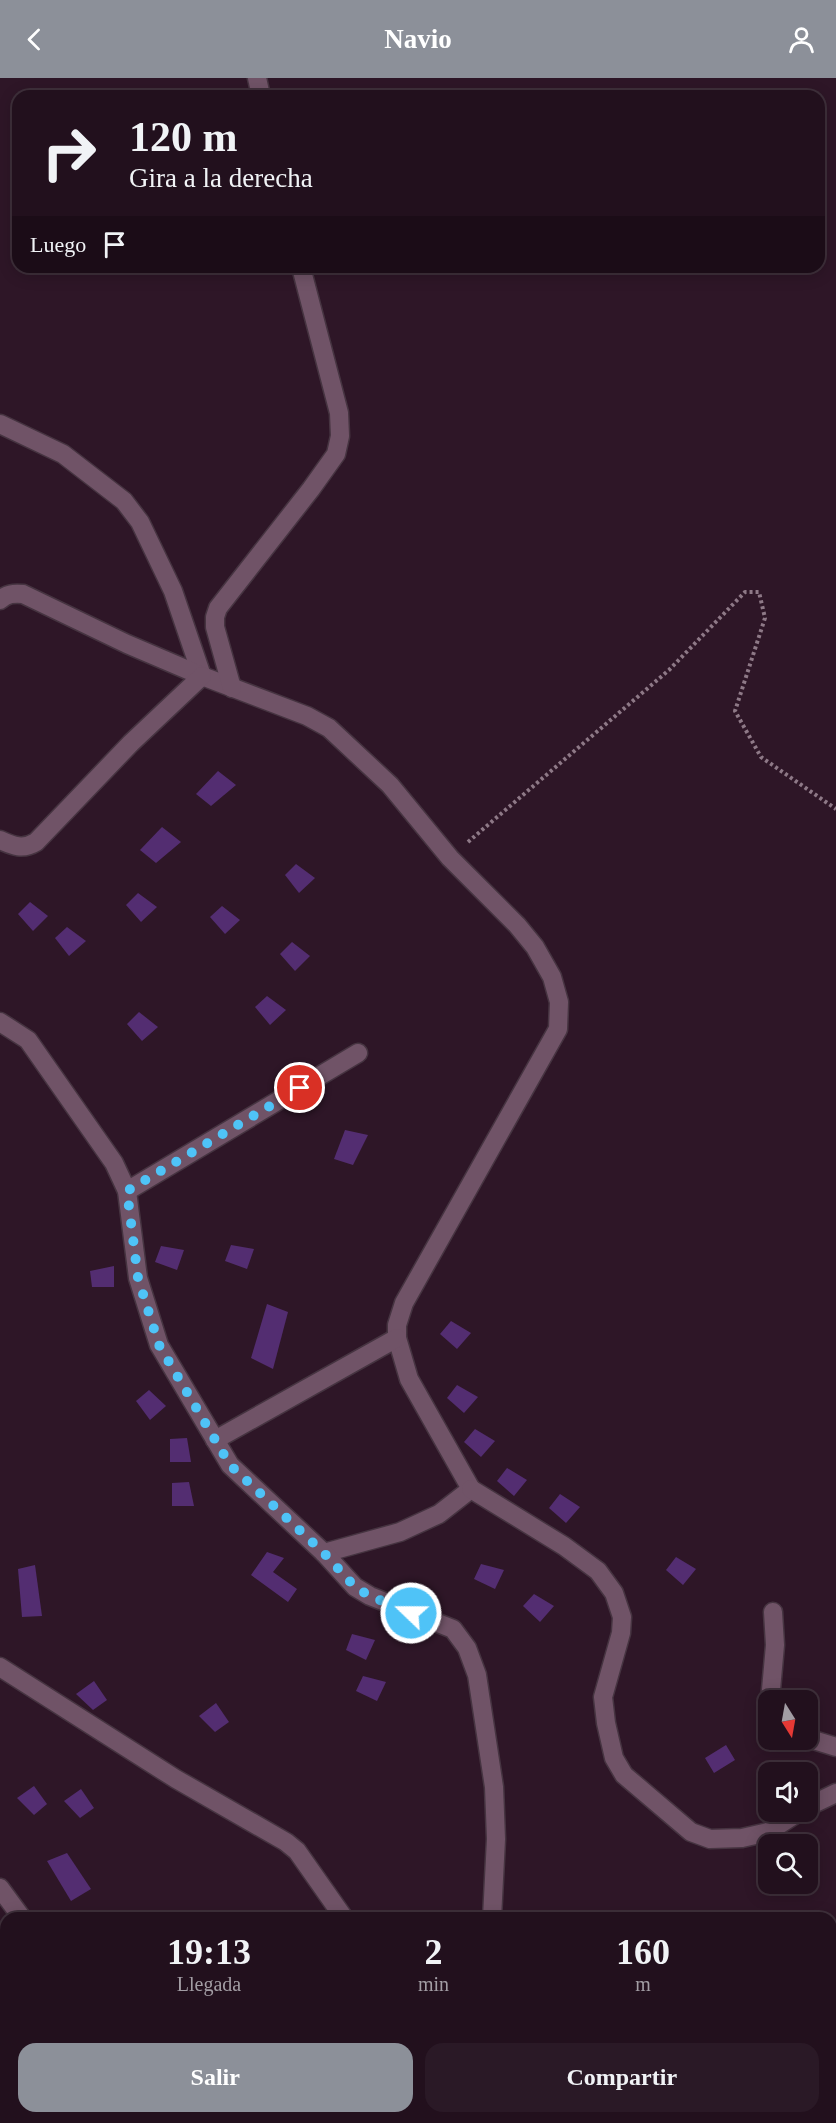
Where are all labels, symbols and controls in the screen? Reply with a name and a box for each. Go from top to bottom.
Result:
icon: back [18,23,51,56]
icon: person [785,23,818,56]
text: Navio [384,24,452,54]
icon: right [30,114,108,192]
text: 120 m [129,114,238,160]
text: Gira a la derecha [129,163,313,193]
icon: arrive [98,228,131,261]
text: Luego [30,232,86,257]
pin [274,1062,325,1113]
icon: arrive [283,1071,316,1104]
position arrow [379,1581,443,1645]
north arrow [758,1690,818,1750]
map controls [758,1690,818,1894]
button: sound [758,1762,818,1822]
button: search [758,1834,818,1894]
text: 19:13 [167,1932,251,1972]
text: 2 [425,1932,443,1972]
text: 160 [616,1932,670,1972]
text: Llegada [177,1973,241,1995]
text: min [418,1973,449,1995]
text: m [635,1973,651,1995]
button: Salir [18,2043,413,2112]
button: Compartir [425,2043,819,2112]

